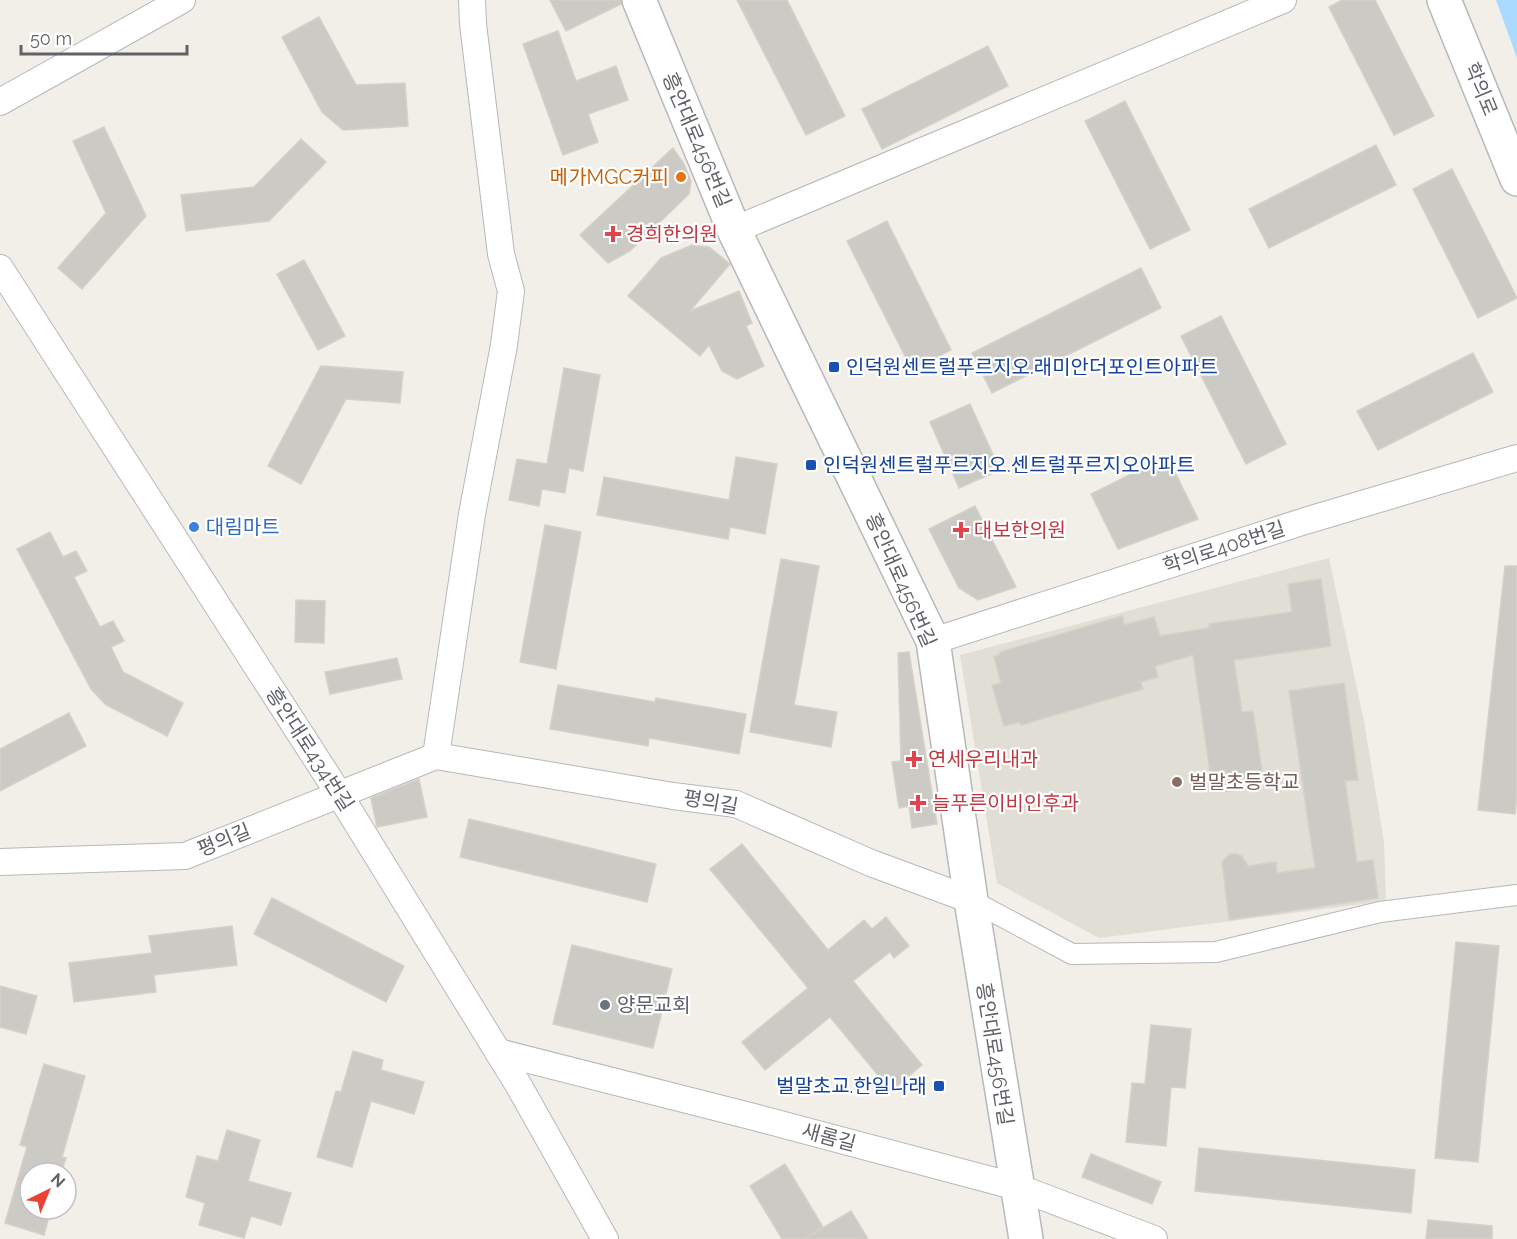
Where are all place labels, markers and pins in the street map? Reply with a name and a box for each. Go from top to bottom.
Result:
place label: 메가MGC커피 [550,165,669,189]
marker: 메가MGC커피 [674,170,688,184]
place label: 경희한의원 [626,222,718,246]
marker: 경희한의원 [604,225,622,243]
place label: 인덕원센트럴푸르지오.래미안더포인트아파트 [846,355,1218,379]
marker: 인덕원센트럴푸르지오.래미안더포인트아파트 [827,360,841,374]
place label: 인덕원센트럴푸르지오.센트럴푸르지오아파트 [823,453,1195,477]
marker: 인덕원센트럴푸르지오.센트럴푸르지오아파트 [804,458,818,472]
place label: 대림마트 [206,515,280,539]
place label: 대보한의원 [974,518,1066,542]
marker: 대림마트 [187,520,201,534]
marker: 대보한의원 [952,521,970,539]
place label: 연세우리내과 [928,747,1038,771]
marker: 연세우리내과 [905,750,923,768]
place label: 벌말초등학교 [1189,770,1299,794]
marker: 벌말초등학교 [1170,775,1184,789]
place label: 늘푸른이비인후과 [932,791,1079,815]
marker: 늘푸른이비인후과 [909,794,927,812]
place label: 양문교회 [617,993,691,1017]
marker: 양문교회 [598,998,612,1012]
place label: 벌말초교.한일나래 [776,1074,927,1098]
marker: 벌말초교.한일나래 [932,1079,946,1093]

